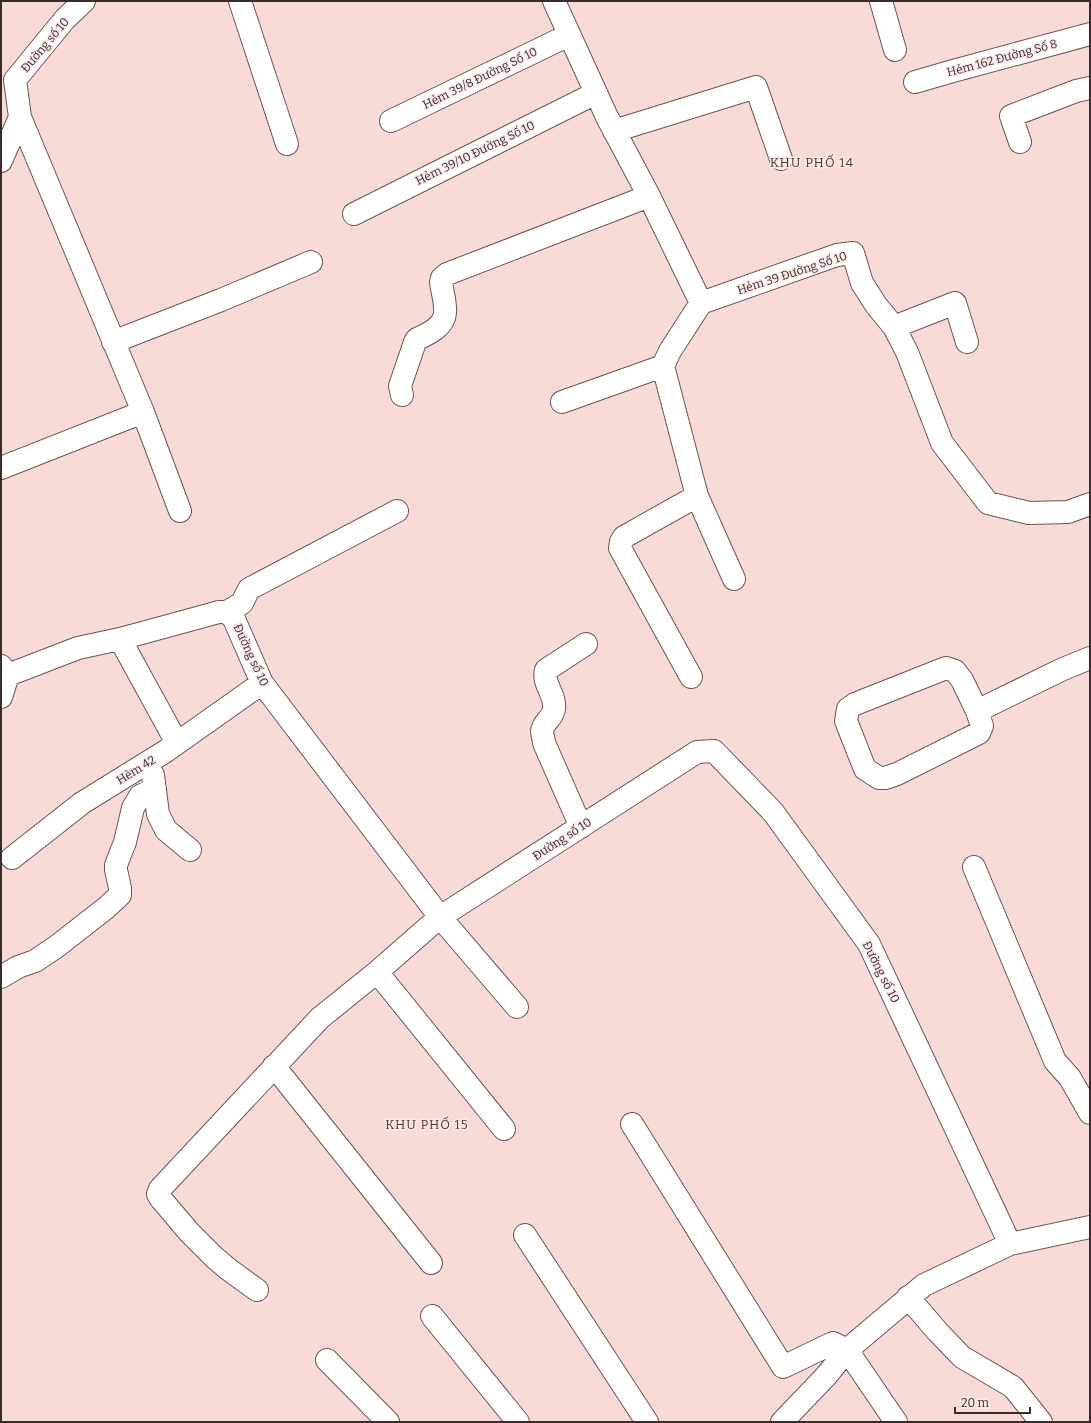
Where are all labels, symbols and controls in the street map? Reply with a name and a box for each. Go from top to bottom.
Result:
street label: Đường số 10 [17,14,72,75]
street label: Hẻm 162 Đường Số 8 [945,36,1059,79]
street label: Hẻm 39/8 Đường Số 10 [420,43,540,112]
street label: Hẻm 39/10 Đường Số 10 [413,117,537,188]
district label: KHU PHỐ 14 [770,154,854,170]
street label: Hẻm 39 Đường Số 10 [735,248,849,297]
street label: Đường số 10 [230,621,272,688]
street label: Hèm 42 [114,753,158,787]
street label: Đường số 10 [529,814,594,863]
street label: Đường số 10 [859,938,903,1005]
district label: KHU PHỐ 15 [385,1116,469,1132]
scale bar [955,1389,1030,1415]
text: 20 m [961,1396,990,1410]

